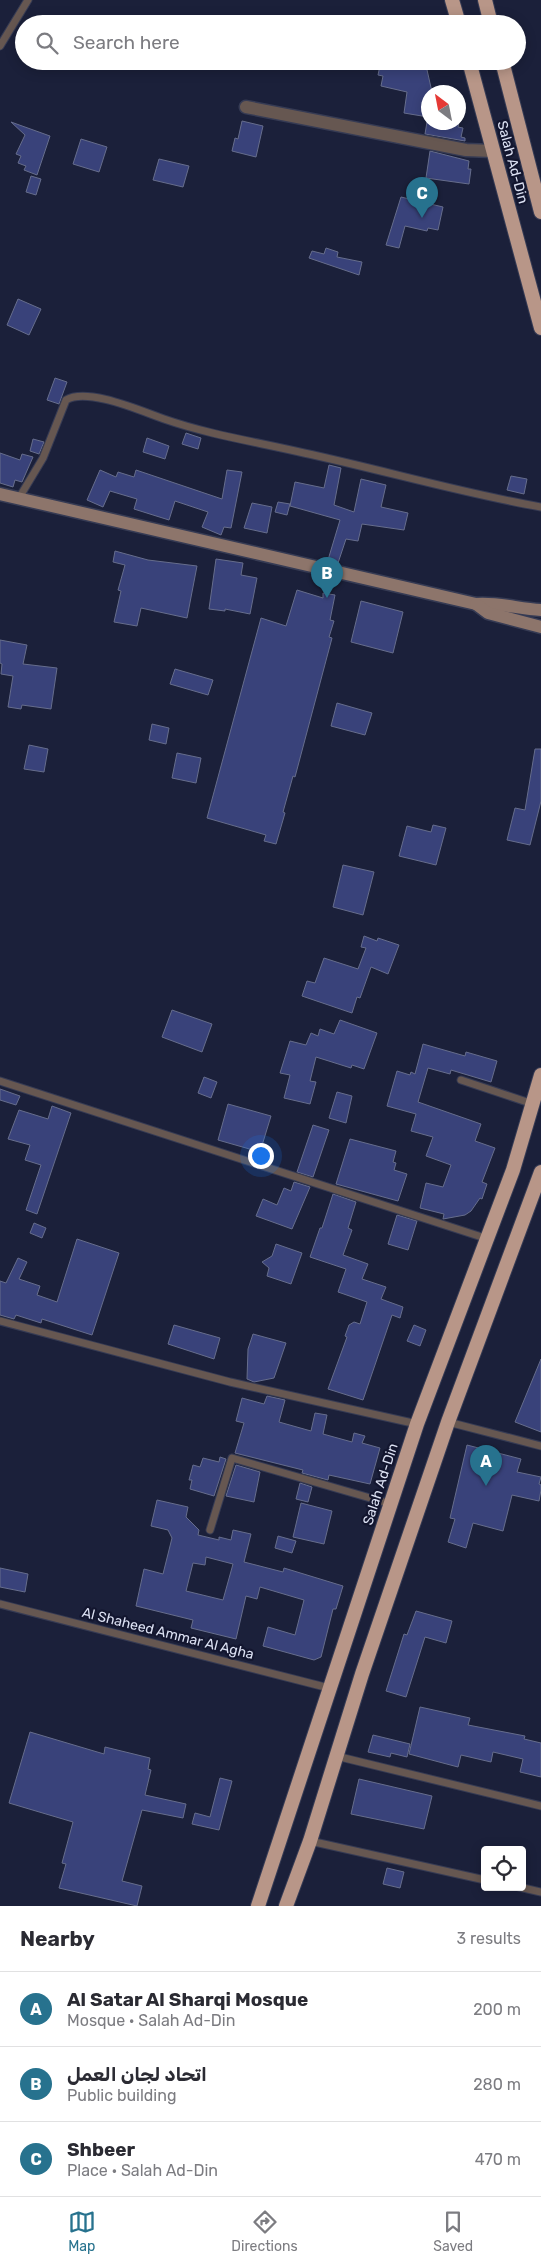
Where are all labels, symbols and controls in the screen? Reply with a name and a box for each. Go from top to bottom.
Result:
search box [15,15,526,70]
icon: search [33,29,61,57]
text: Search here [73,31,180,54]
north arrow [421,85,466,130]
street label: Salah Ad-Din [493,119,532,205]
pin: C [406,177,438,218]
pin: B [311,557,343,598]
your location [248,1143,274,1169]
street label: Salah Ad-Din [359,1441,402,1527]
pin: A [470,1445,502,1486]
street label: Al Shaheed Ammar Al Agha [80,1604,256,1663]
map controls [481,1846,526,1891]
button: locate [481,1846,526,1891]
text: Nearby [20,1926,95,1951]
text: 3 results [456,1929,521,1948]
text: Al Satar Al Sharqi Mosque [67,1988,308,2011]
text: A [30,2000,42,2019]
text: 200 m [473,2000,521,2019]
text: Mosque · Salah Ad-Din [67,2011,235,2030]
text: اتحاد لجان العمل [67,2063,207,2086]
text: B [30,2075,42,2094]
text: 280 m [473,2075,521,2094]
text: Public building [67,2086,177,2105]
text: Shbeer [67,2138,135,2161]
text: C [30,2150,42,2169]
text: 470 m [475,2150,521,2169]
text: Place · Salah Ad-Din [67,2161,218,2180]
tab: Map [68,2208,96,2255]
tab: Directions [231,2208,298,2255]
tab: Saved [433,2208,473,2255]

